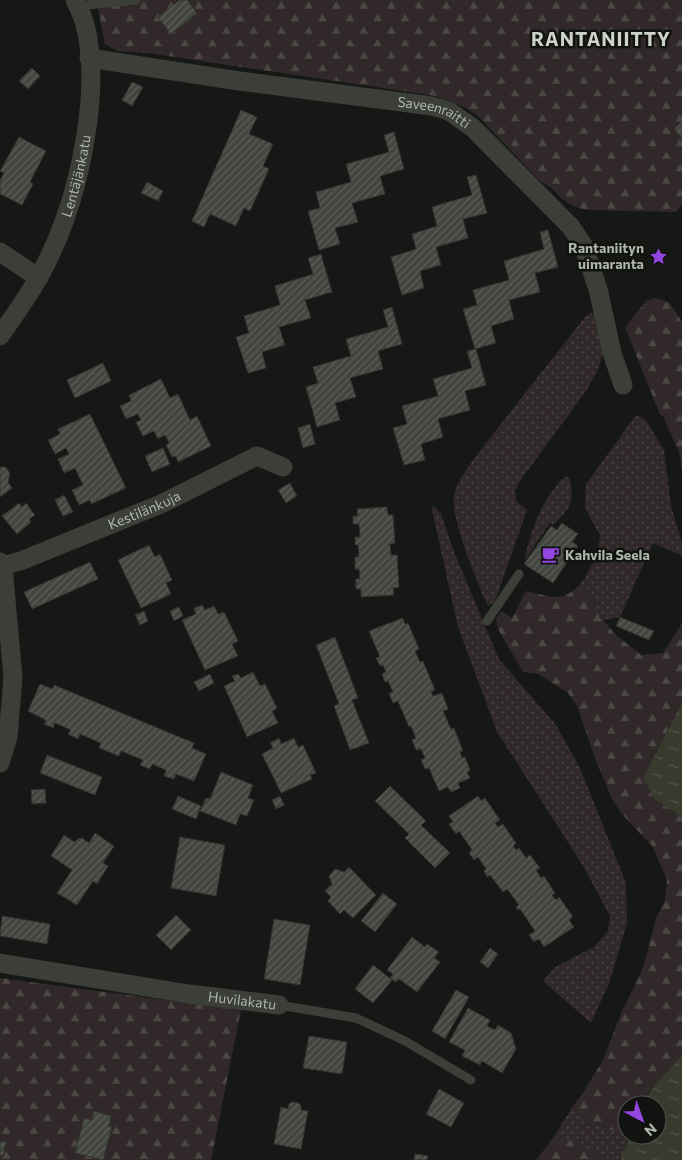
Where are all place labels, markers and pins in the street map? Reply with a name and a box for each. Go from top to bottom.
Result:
place label: Rantaniityn uimaranta [568,239,644,272]
place icon: Rantaniityn uimaranta [648,246,668,266]
cafe icon: Kahvila Seela [541,545,561,565]
place label: Kahvila Seela [565,546,650,563]

